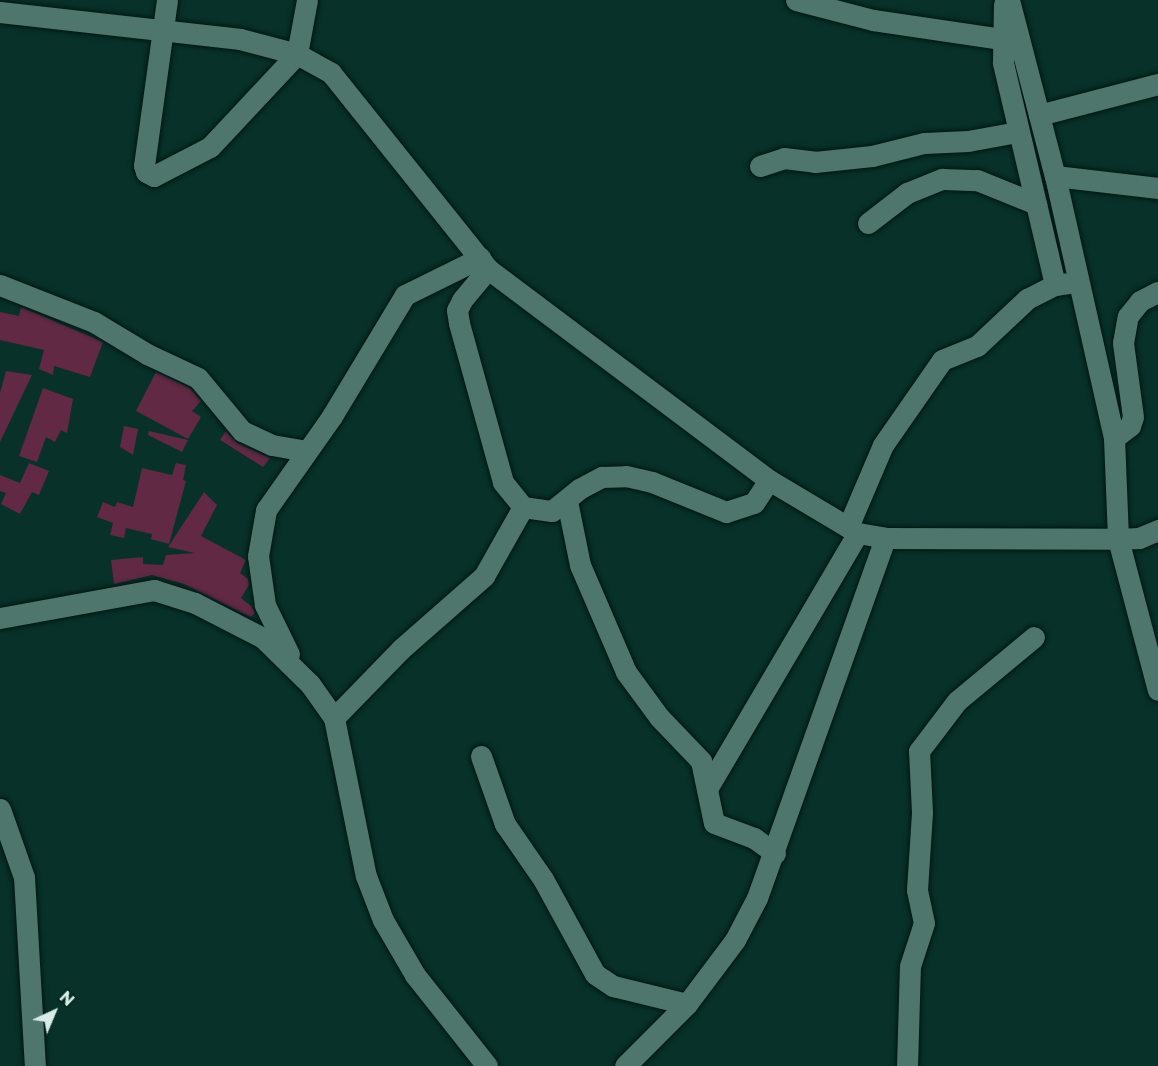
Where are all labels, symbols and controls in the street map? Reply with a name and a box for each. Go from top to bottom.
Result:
north arrow [24,982,84,1042]
text: N [56,987,78,1010]

